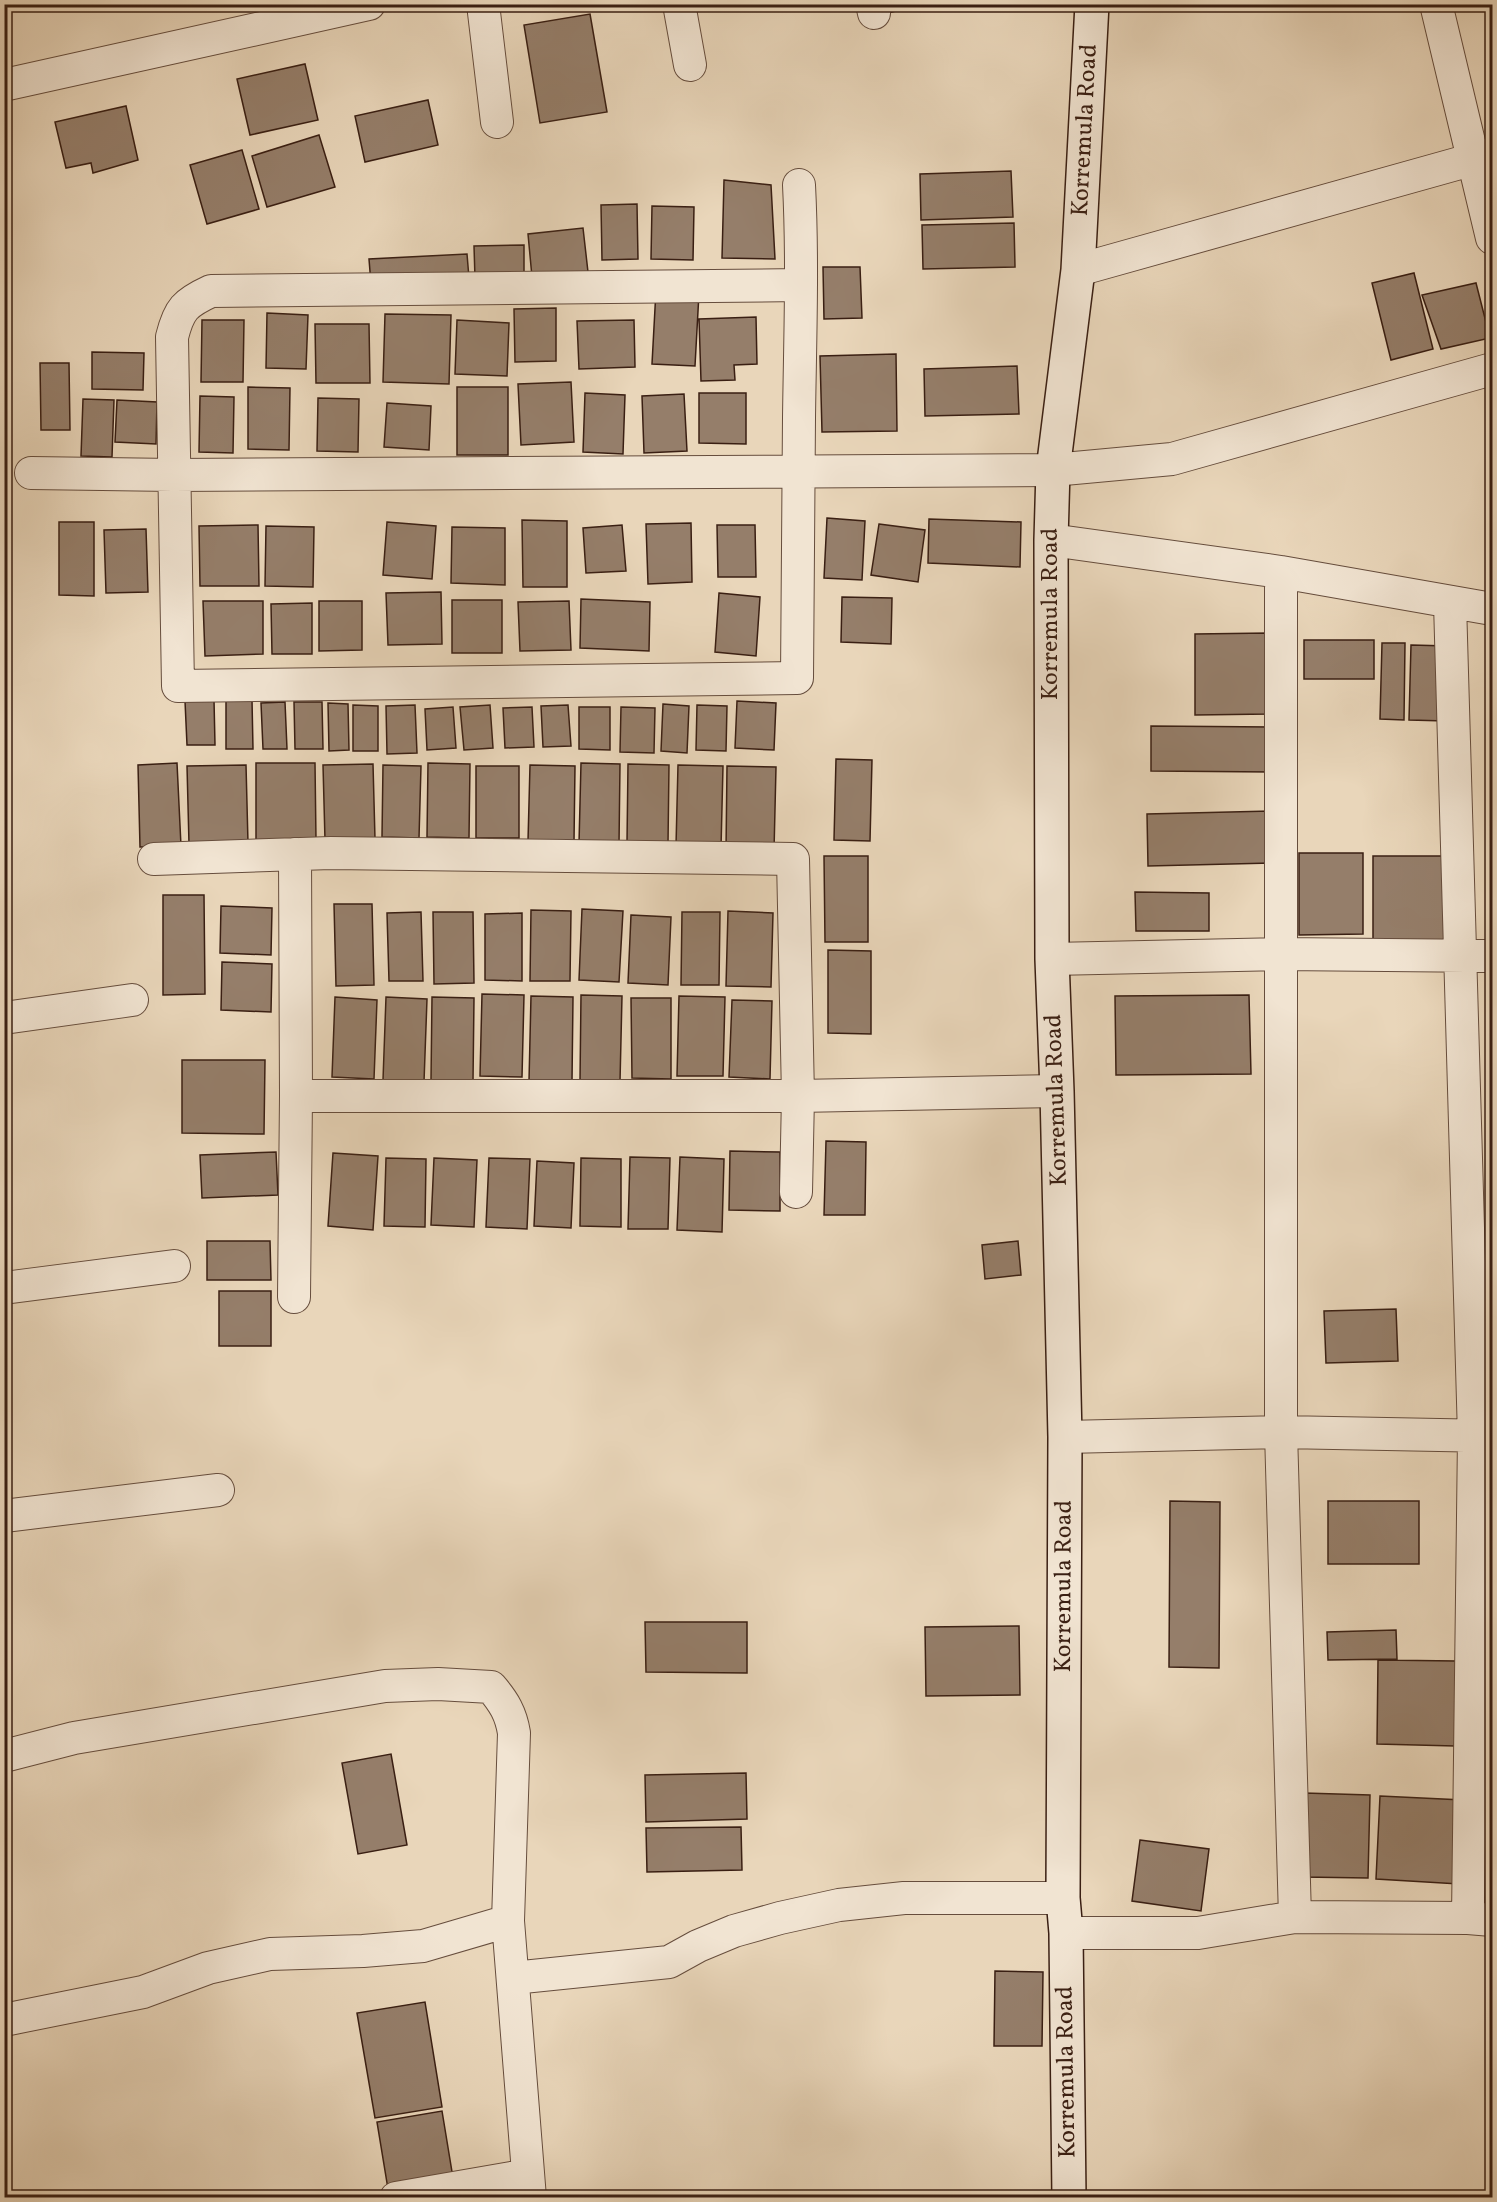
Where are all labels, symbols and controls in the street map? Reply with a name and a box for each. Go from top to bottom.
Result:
street label: Korremula Road [1064,43,1107,217]
street label: Korremula Road [1034,528,1068,700]
street label: Korremula Road [1037,1013,1077,1187]
street label: Korremula Road [1047,1500,1082,1673]
street label: Korremula Road [1048,1985,1086,2159]

